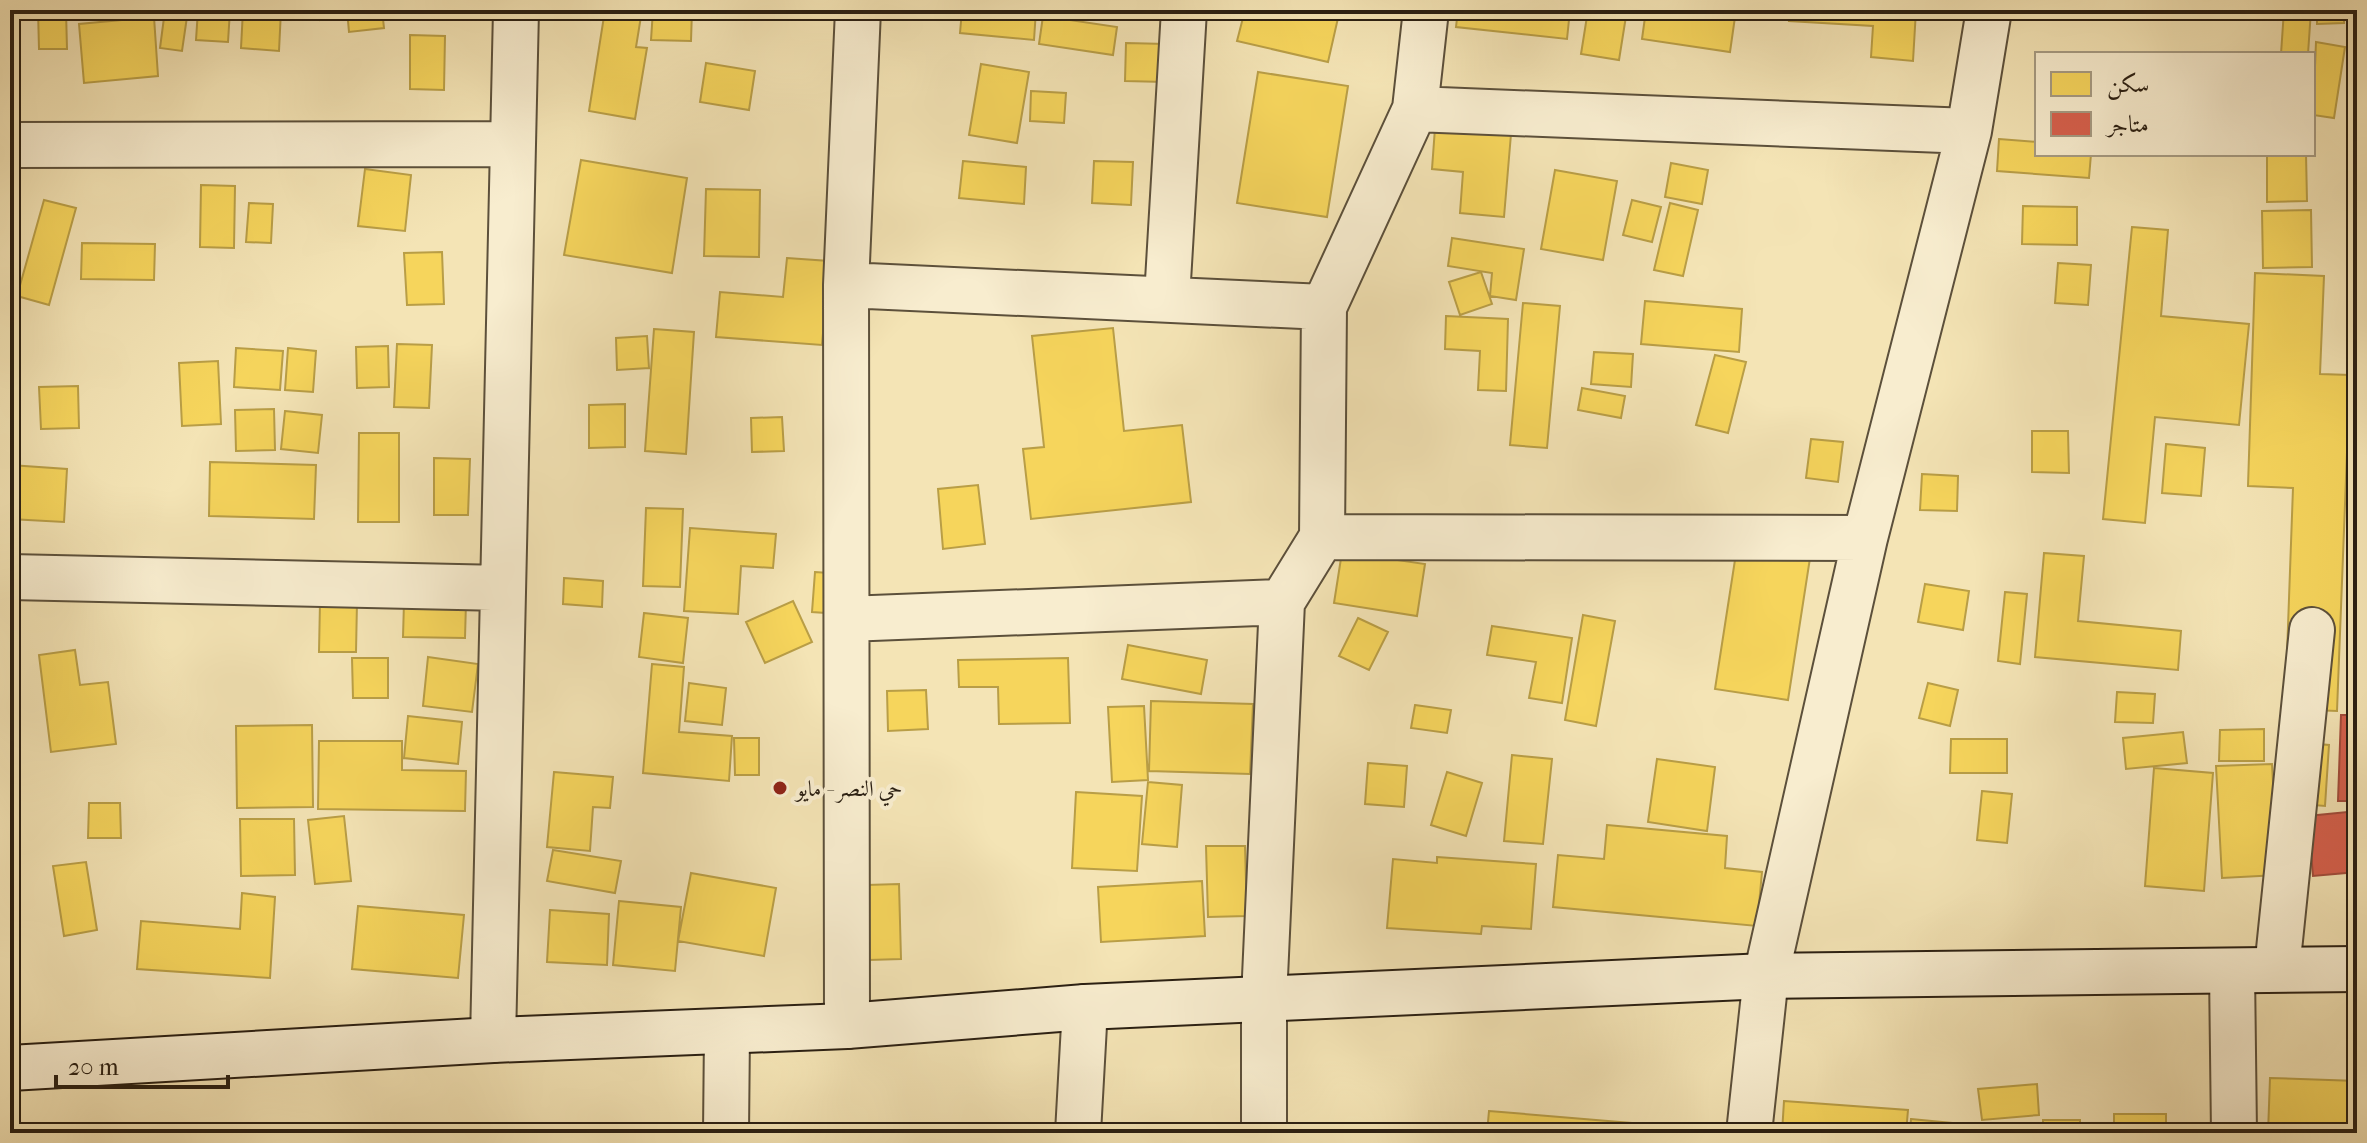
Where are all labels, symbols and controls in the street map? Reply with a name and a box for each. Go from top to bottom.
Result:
legend [2035,52,2315,156]
text: سكن [2107,70,2150,100]
text: متاجر [2104,110,2149,138]
place label: حي النصر - مايو [794,776,903,807]
marker: حي النصر - مايو [771,779,789,797]
scale bar [56,1039,228,1089]
text: 20 m [68,1053,119,1081]

